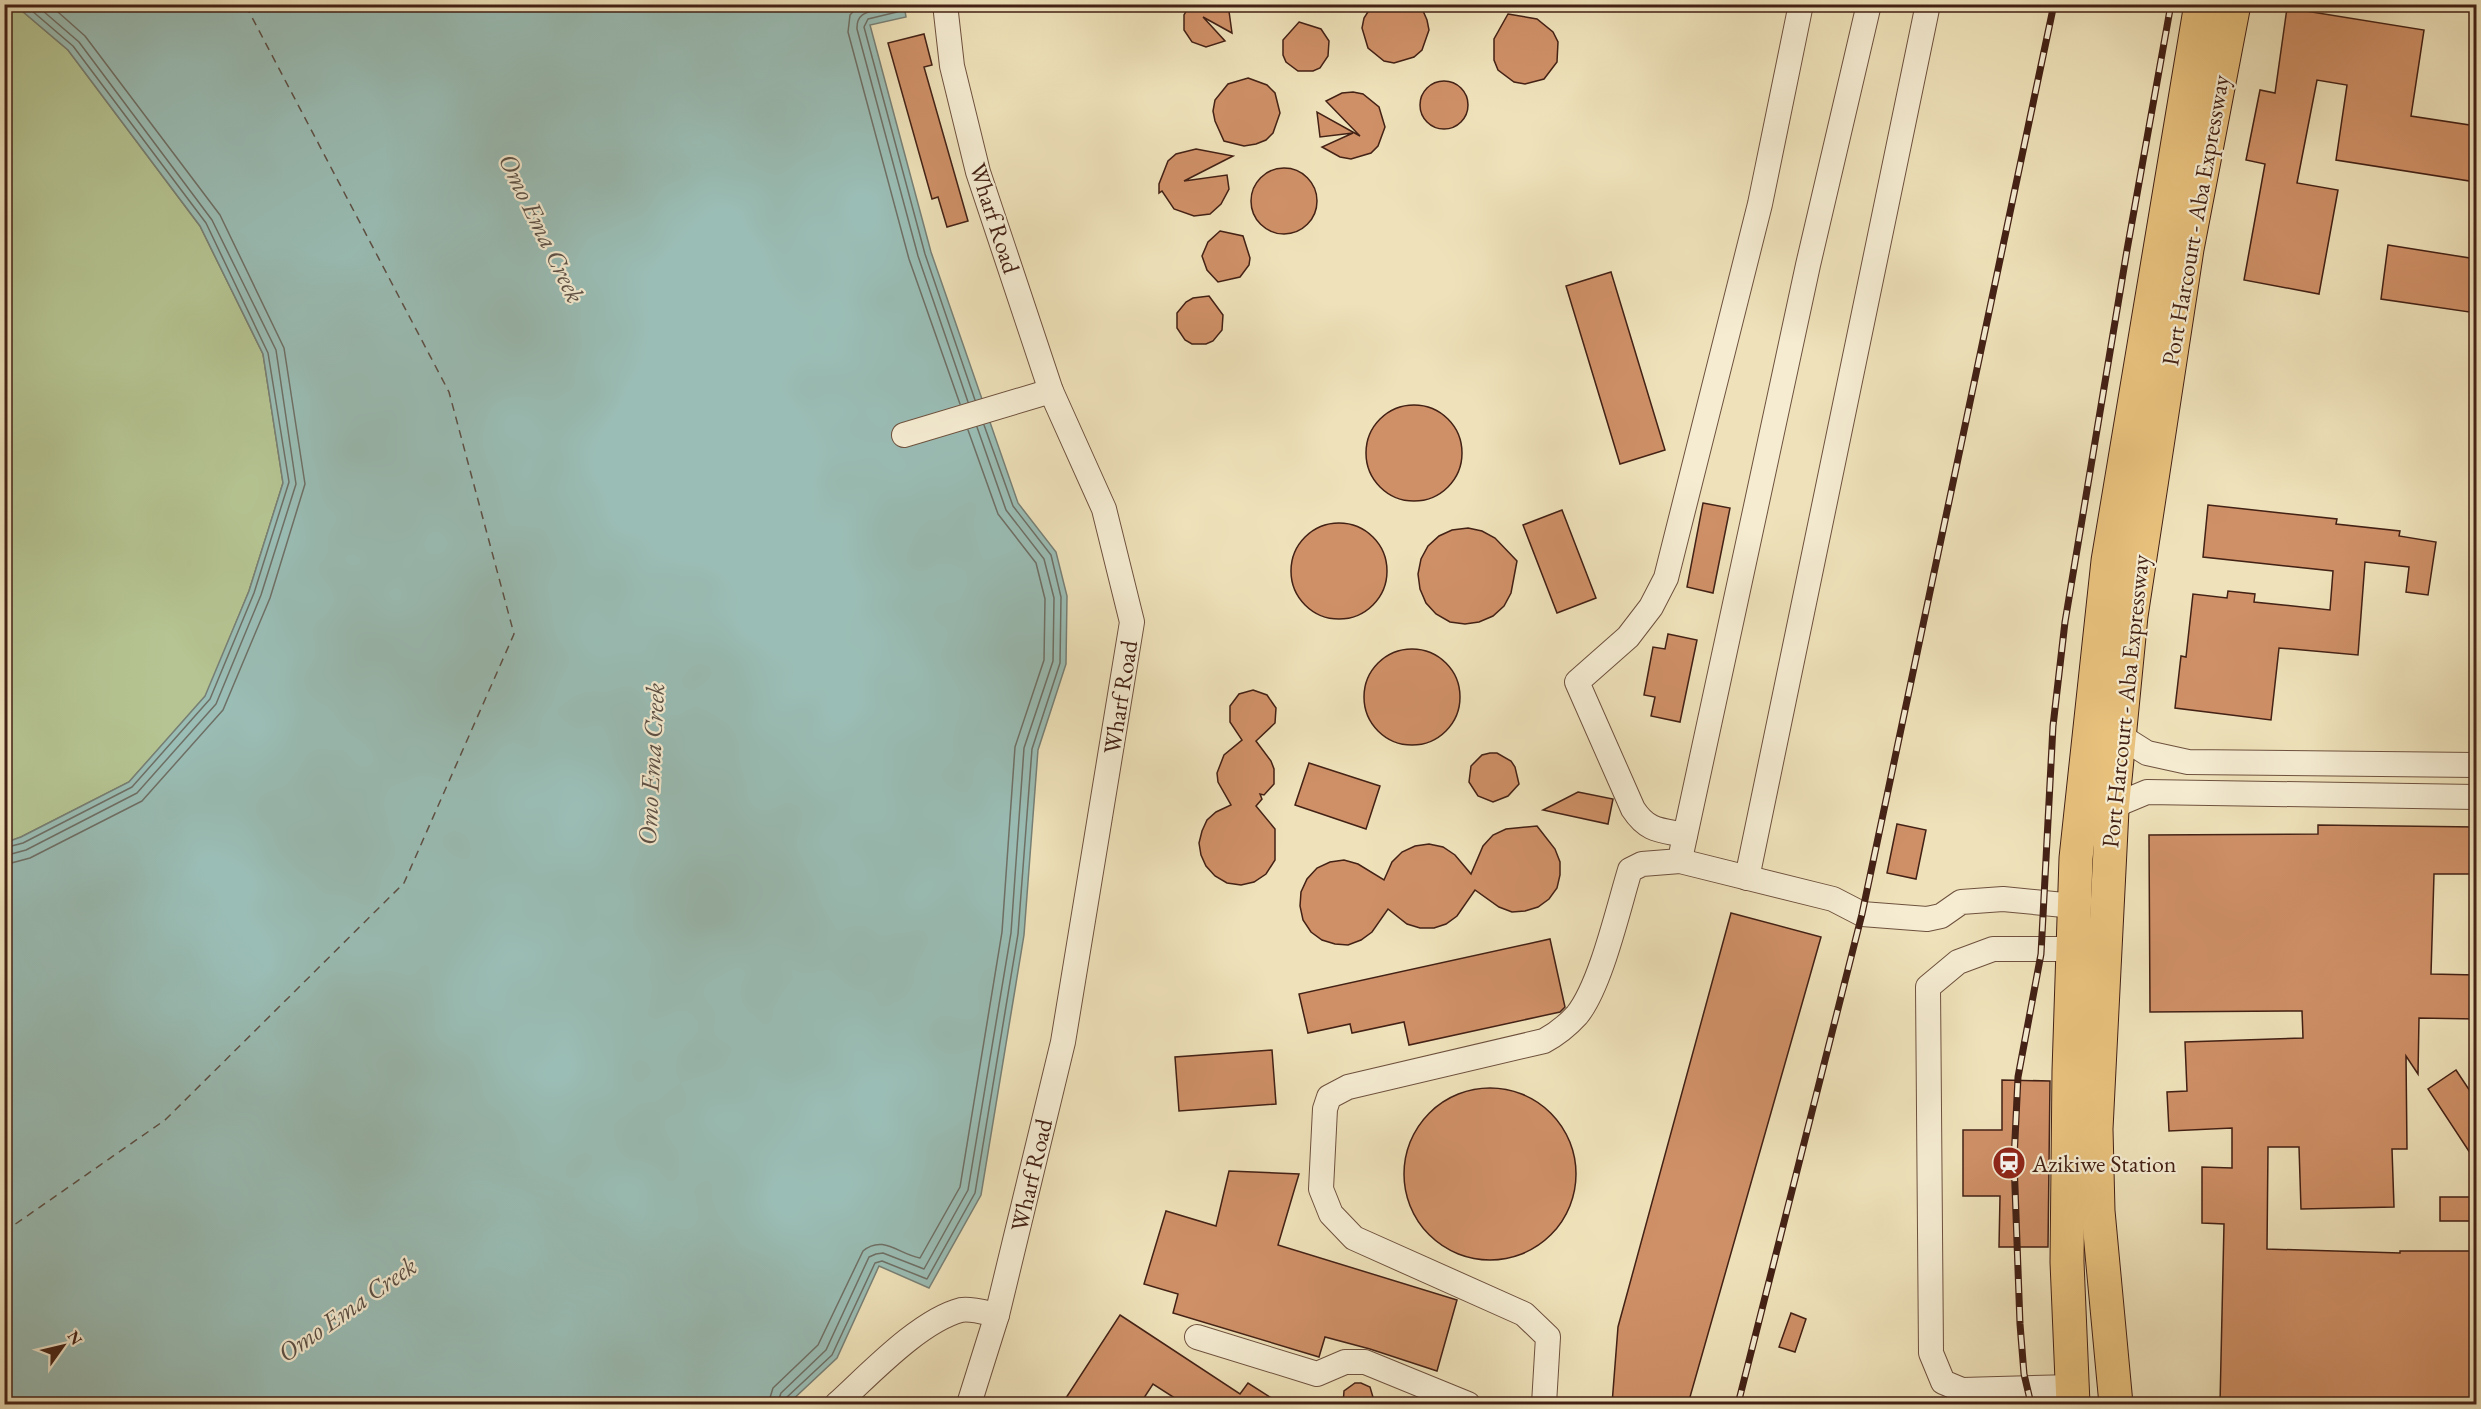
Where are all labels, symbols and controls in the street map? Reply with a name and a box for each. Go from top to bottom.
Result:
street label: Port Harcourt - Aba Expressway [2154,72,2236,368]
water label: Omo Ema Creek [491,148,593,309]
street label: Wharf Road [963,159,1028,278]
street label: Port Harcourt - Aba Expressway [2094,552,2156,849]
street label: Wharf Road [1096,637,1144,756]
water label: Omo Ema Creek [630,682,672,846]
street label: Wharf Road [1003,1115,1059,1234]
station icon: Azikiwe Station [1991,1145,2027,1181]
place label: Azikiwe Station [2031,1148,2177,1179]
water label: Omo Ema Creek [271,1248,423,1369]
north arrow [33,1316,93,1376]
text: N [63,1327,87,1349]

